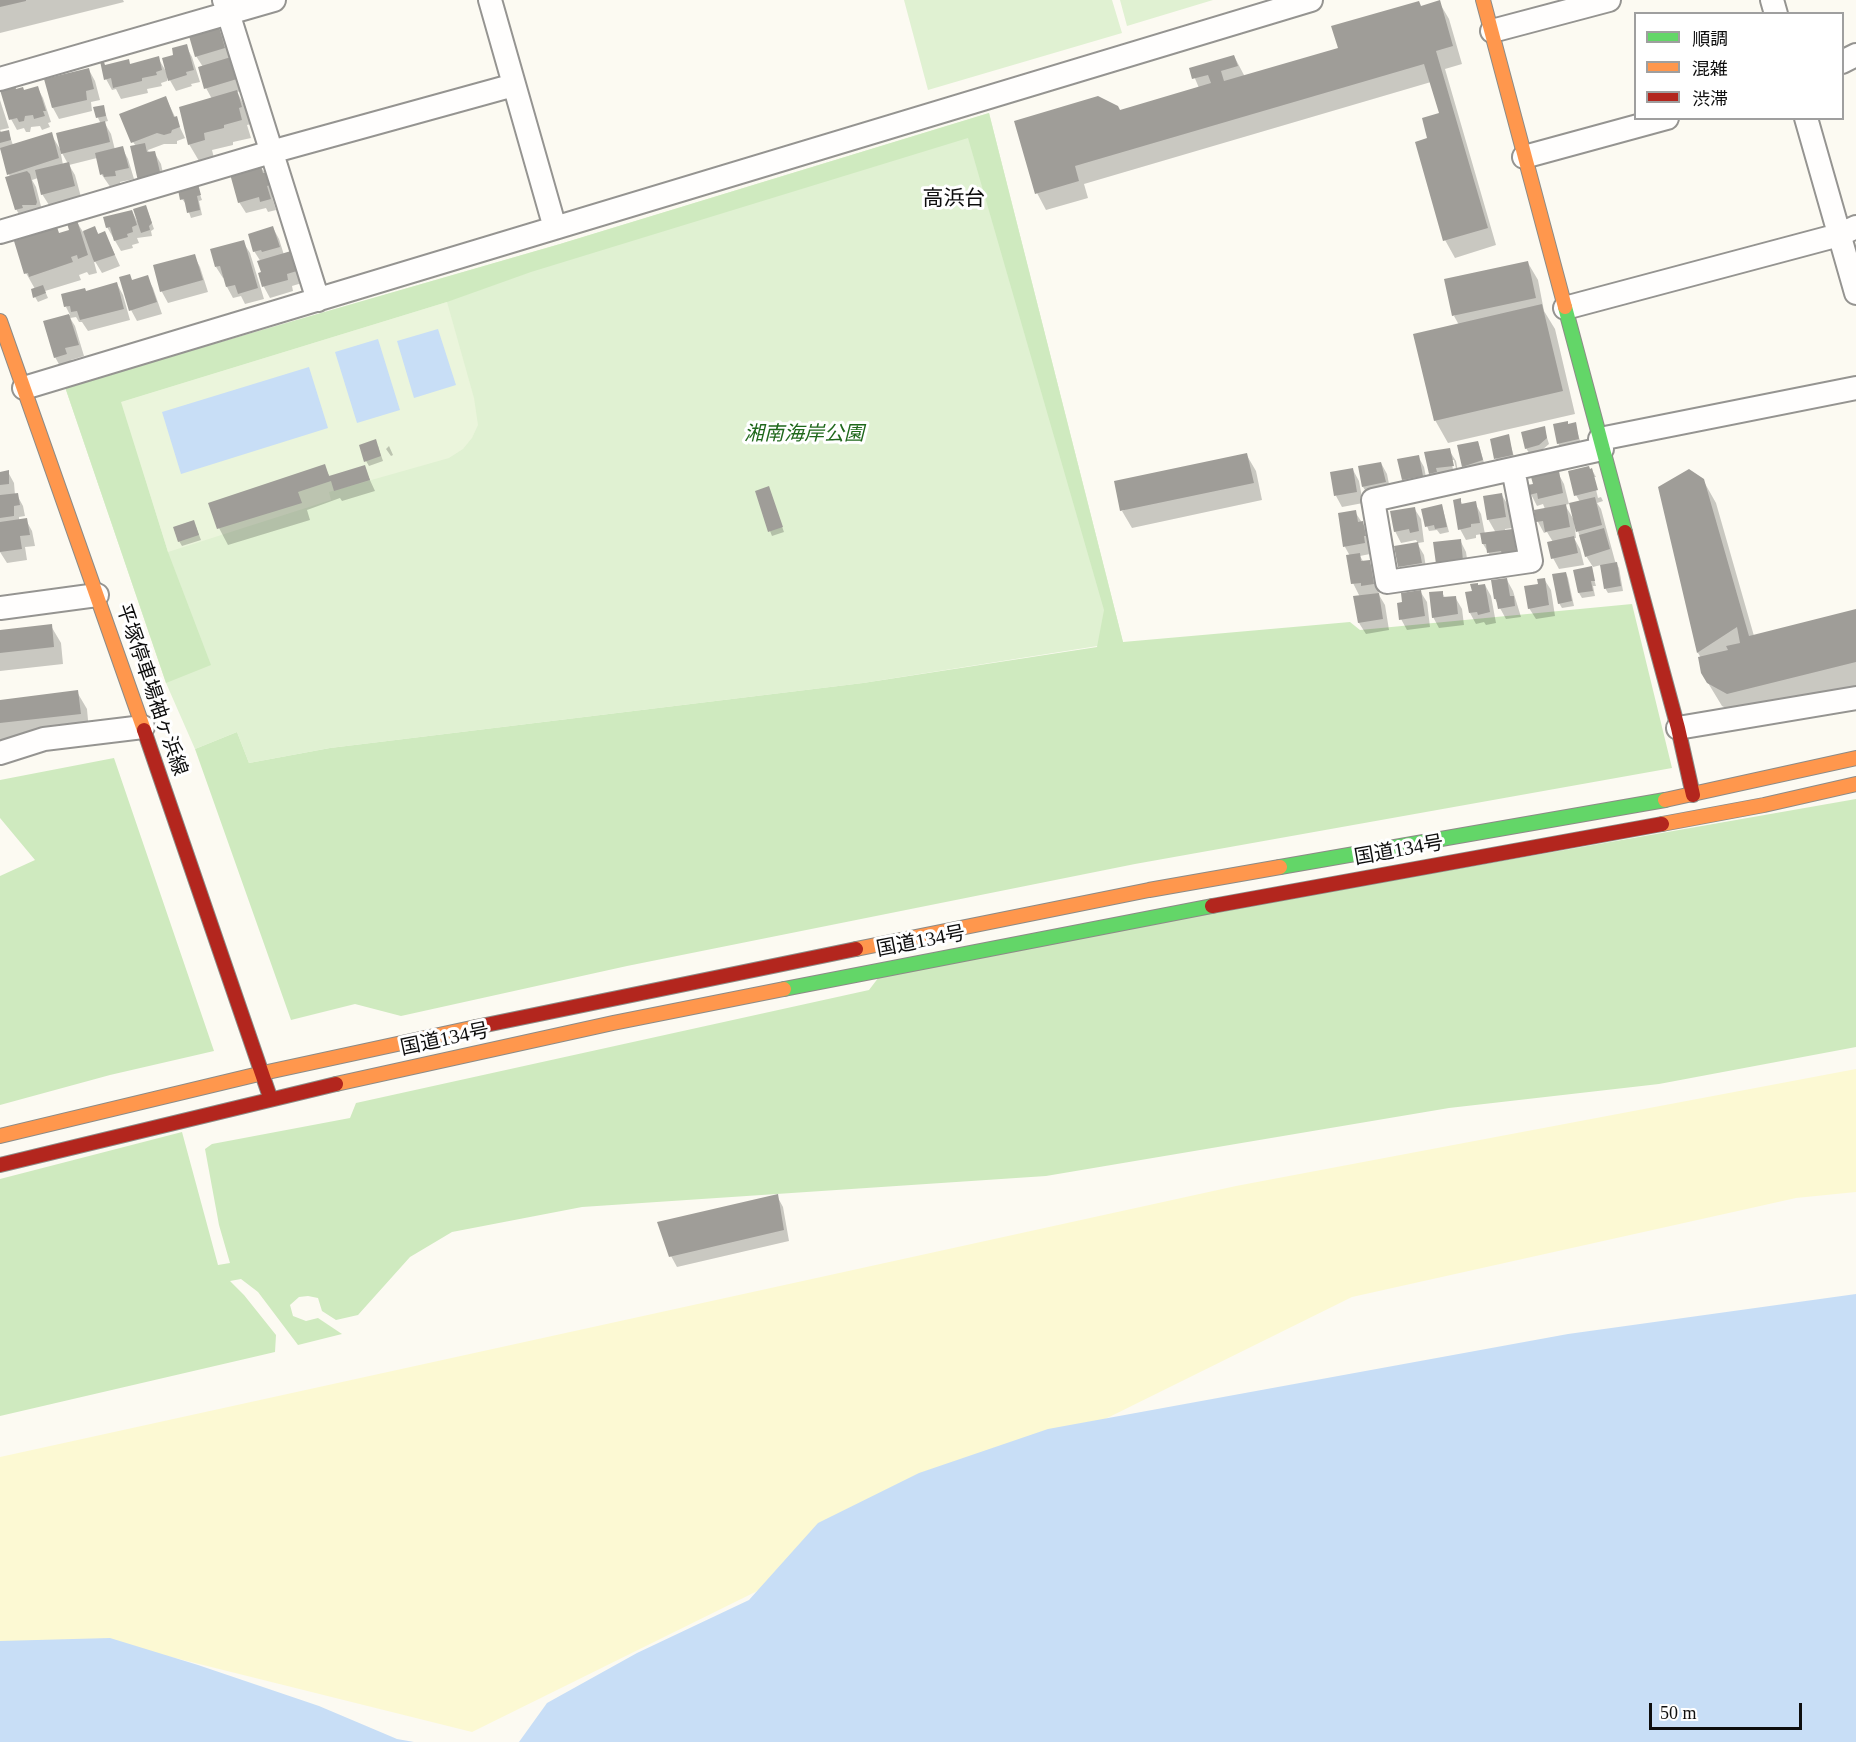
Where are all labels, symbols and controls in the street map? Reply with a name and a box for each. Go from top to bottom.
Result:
legend [1634,12,1844,120]
text: 順調 [1692,29,1728,49]
text: 混雑 [1692,59,1728,79]
text: 渋滞 [1692,89,1728,109]
district label: 高浜台 [923,186,985,212]
park label: 湘南海岸公園 [744,423,864,447]
street label: 平塚停車場袖ヶ浜線 [110,601,192,779]
street label: 国道134号 [1353,831,1445,871]
street label: 国道134号 [875,922,967,962]
street label: 国道134号 [398,1019,492,1061]
scale bar [1652,1691,1805,1729]
text: 50 m [1660,1703,1697,1723]

